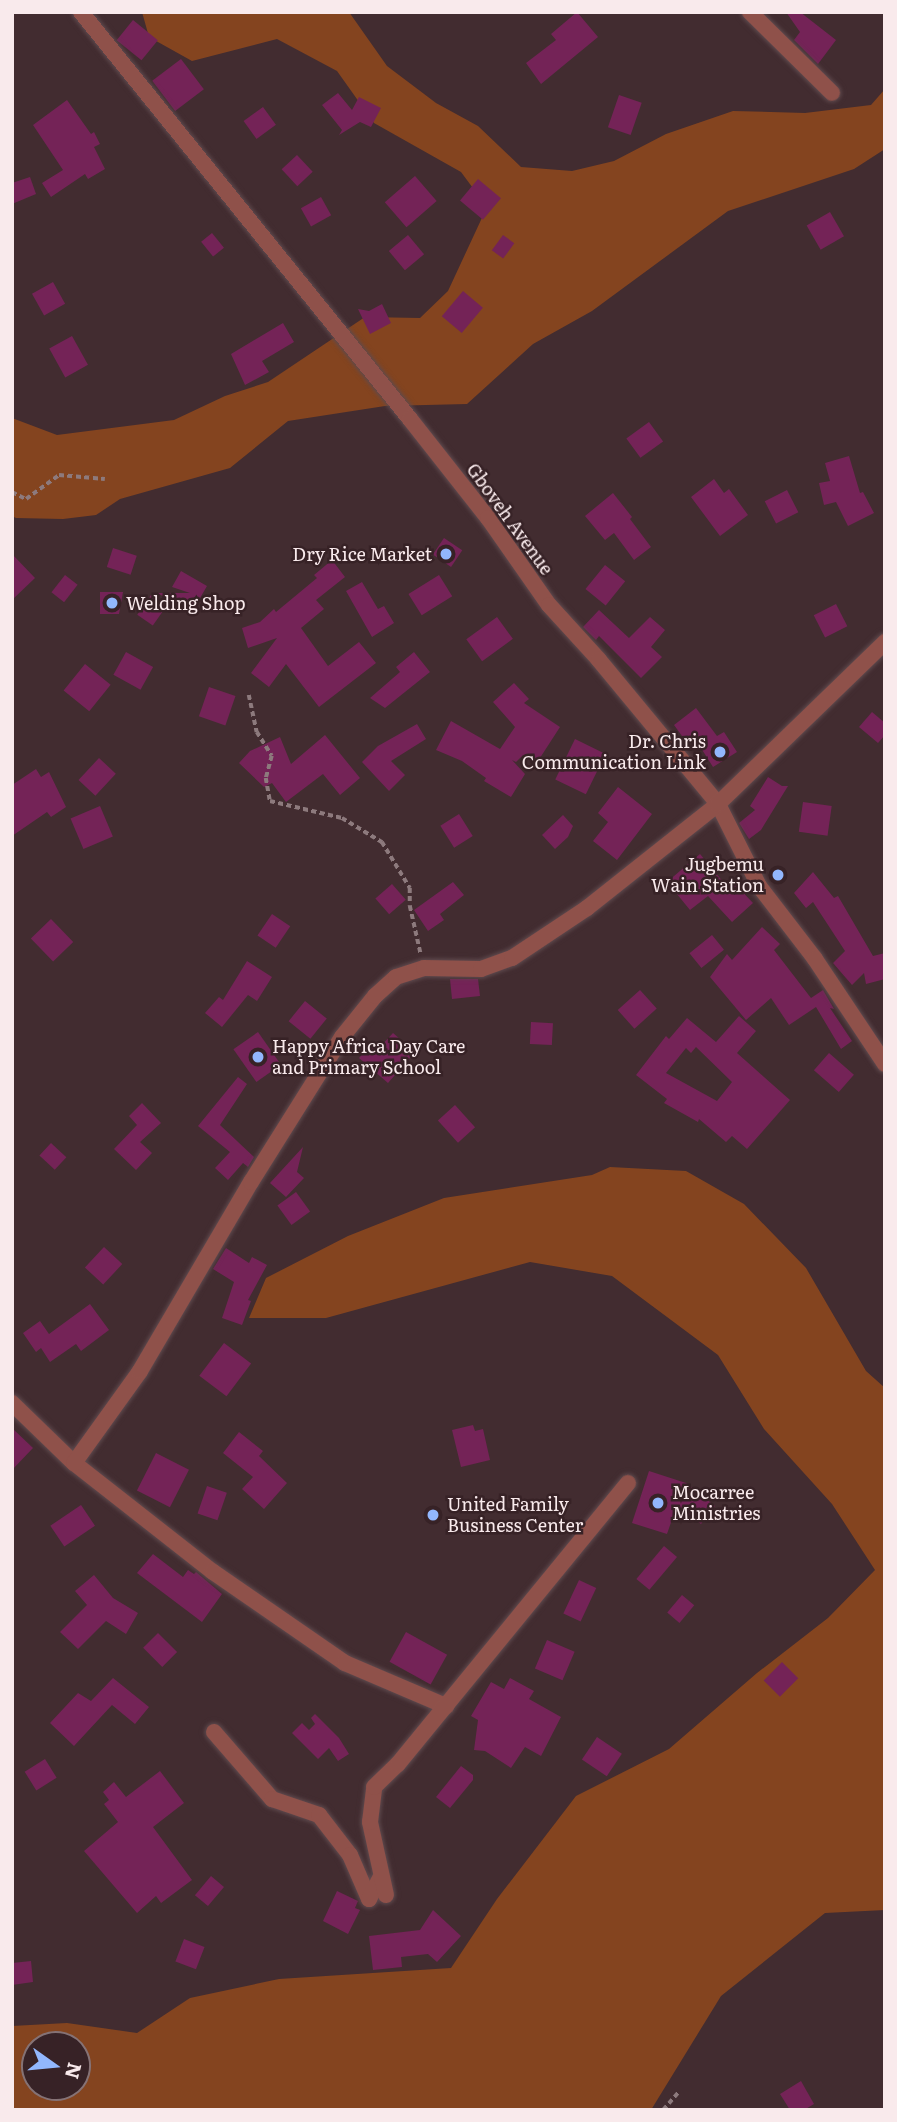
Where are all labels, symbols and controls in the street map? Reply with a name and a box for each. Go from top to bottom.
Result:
street label: Gboveh Avenue [462,459,558,579]
place label: Dry Rice Market [292,543,432,565]
marker: Dry Rice Market [438,546,454,562]
place label: Welding Shop [126,592,246,614]
marker: Welding Shop [104,595,120,611]
place label: Dr. Chris Communication Link [522,731,706,774]
marker: Dr. Chris Communication Link [712,744,728,760]
place label: Jugbemu Wain Station [651,854,764,896]
marker: Jugbemu Wain Station [770,867,786,883]
place label: Happy Africa Day Care and Primary School [272,1036,465,1078]
marker: Happy Africa Day Care and Primary School [250,1049,266,1065]
place label: Mocarree Ministries [672,1482,760,1524]
place label: United Family Business Center [447,1494,583,1536]
marker: Mocarree Ministries [650,1495,666,1511]
marker: United Family Business Center [425,1507,441,1523]
north arrow [21,2031,91,2101]
text: N [59,2060,90,2082]

